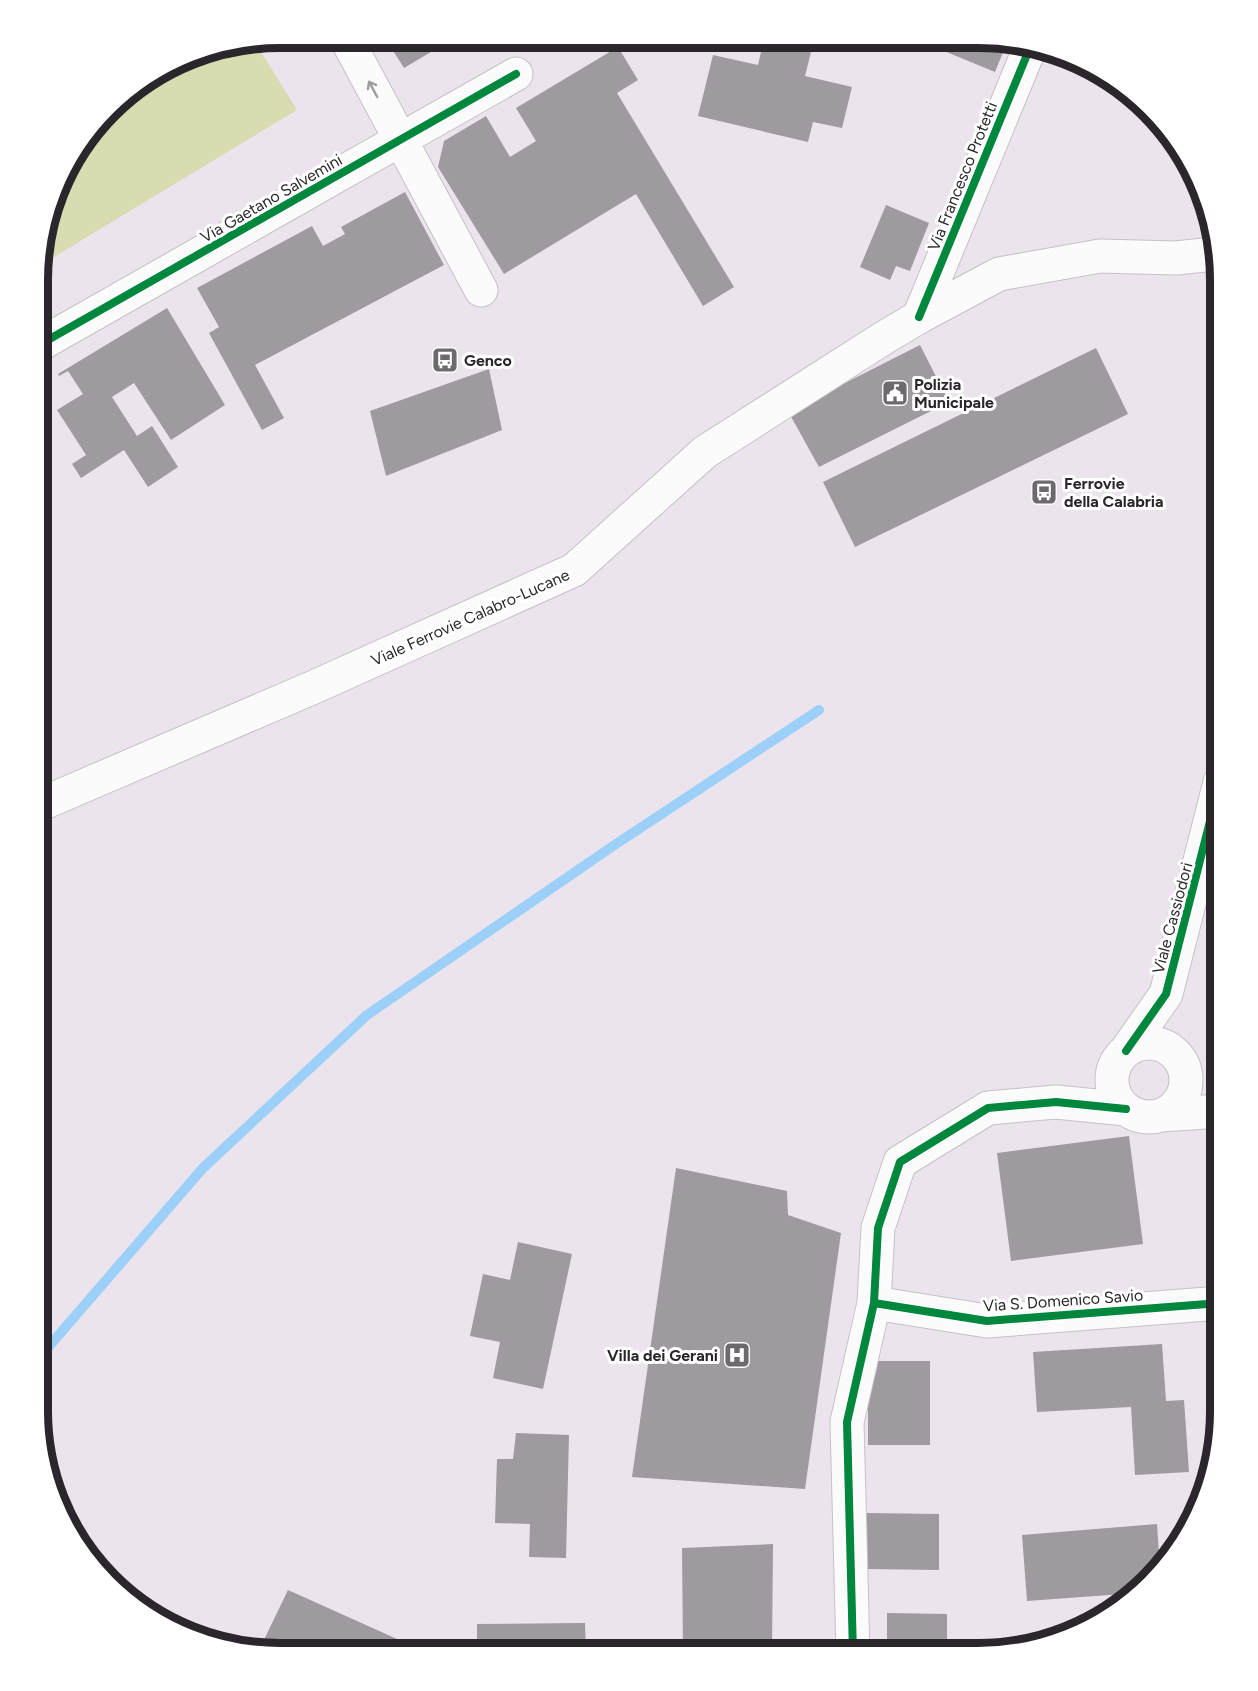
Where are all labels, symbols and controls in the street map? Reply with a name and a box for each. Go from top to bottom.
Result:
one-way arrow [367,80,378,98]
street label: Via Francesco Protetti [924,99,1001,254]
street label: Via Gaetano Salvemini [197,150,346,247]
bus stop icon: Genco [430,345,460,375]
place label: Genco [464,351,512,370]
place label: Polizia Municipale [914,375,994,412]
public building icon: Polizia Municipale [880,378,910,408]
place label: Ferrovie della Calabria [1064,474,1164,511]
bus stop icon: Ferrovie della Calabria [1029,477,1059,507]
street label: Viale Ferrovie Calabro-Lucane [368,565,572,670]
street label: Viale Cassiodori [1148,860,1196,976]
street label: Via S. Domenico Savio [982,1285,1144,1316]
hospital icon: Villa dei Gerani [722,1340,752,1370]
place label: Villa dei Gerani [607,1346,718,1365]

